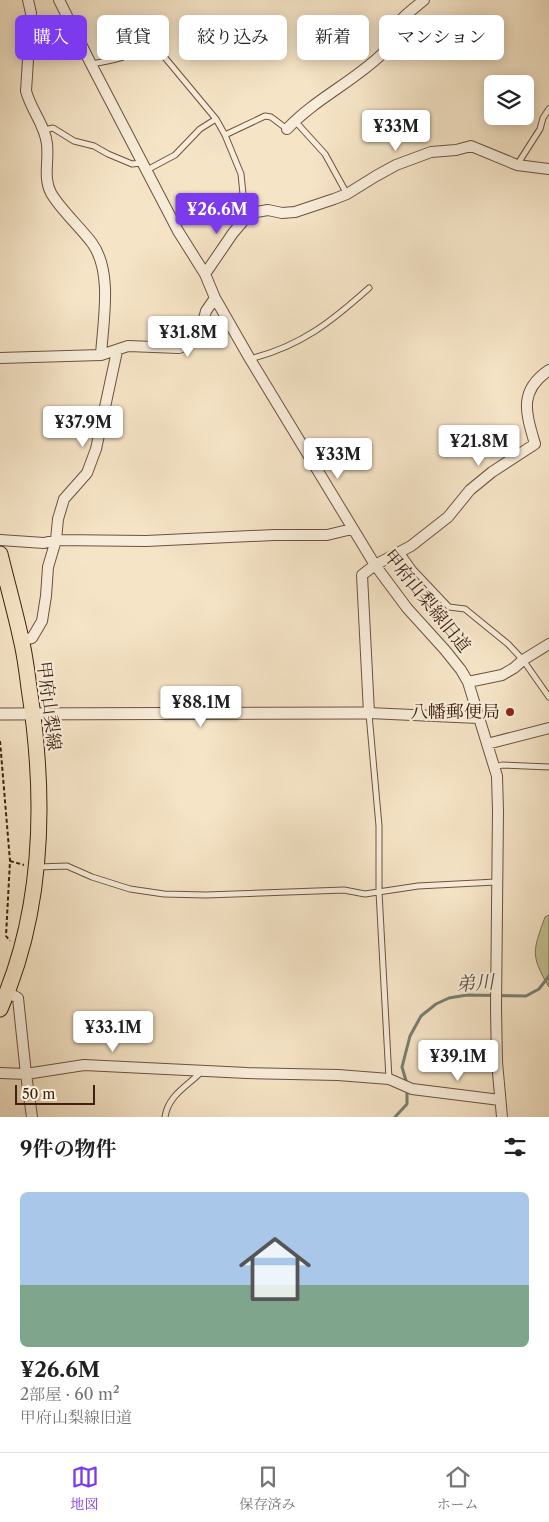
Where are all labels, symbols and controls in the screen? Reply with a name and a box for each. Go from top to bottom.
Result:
chip: 購入 [15,15,87,60]
chip: 賃貸 [97,15,169,60]
chip: 絞り込み [179,15,287,60]
chip: 新着 [297,15,369,60]
chip: マンション [379,15,504,60]
map controls [484,75,534,125]
button: layers [484,75,534,125]
pin: ¥33M [366,110,426,152]
text: ¥33M [373,116,419,136]
pin: ¥26.6M [176,192,258,235]
text: ¥26.6M [187,199,247,219]
pin: ¥31.8M [147,316,229,358]
text: ¥31.8M [159,322,217,342]
pin: ¥37.9M [42,406,124,448]
text: ¥37.9M [54,412,112,432]
pin: ¥21.8M [438,424,520,467]
text: ¥21.8M [450,431,508,451]
pin: ¥33M [308,438,368,480]
text: ¥33M [315,444,361,464]
street label: 甲府山梨線旧道 [379,545,475,657]
street label: 甲府山梨線 [33,660,65,752]
pin: ¥88.1M [160,686,242,728]
text: ¥88.1M [171,692,231,712]
place label: 八幡郵便局 [410,701,500,723]
marker: 八幡郵便局 [504,706,516,718]
water label: 弟川 [455,970,497,996]
pin: ¥33.1M [72,1010,154,1053]
text: ¥33.1M [84,1017,142,1037]
pin: ¥39.1M [417,1040,499,1082]
text: ¥39.1M [429,1046,487,1066]
scale bar [15,1082,95,1105]
text: 50 m [22,1085,55,1103]
icon: filters [501,1133,529,1161]
text: 9件の物件 [20,1136,117,1161]
icon: home [230,1224,320,1314]
text: ¥26.6M [20,1357,100,1382]
text: 2部屋 · 60 m² [20,1384,119,1404]
text: 甲府山梨線旧道 [20,1407,132,1427]
tab: 地図 [71,1463,99,1513]
tab: 保存済み [240,1463,296,1513]
tab: ホーム [437,1463,479,1513]

